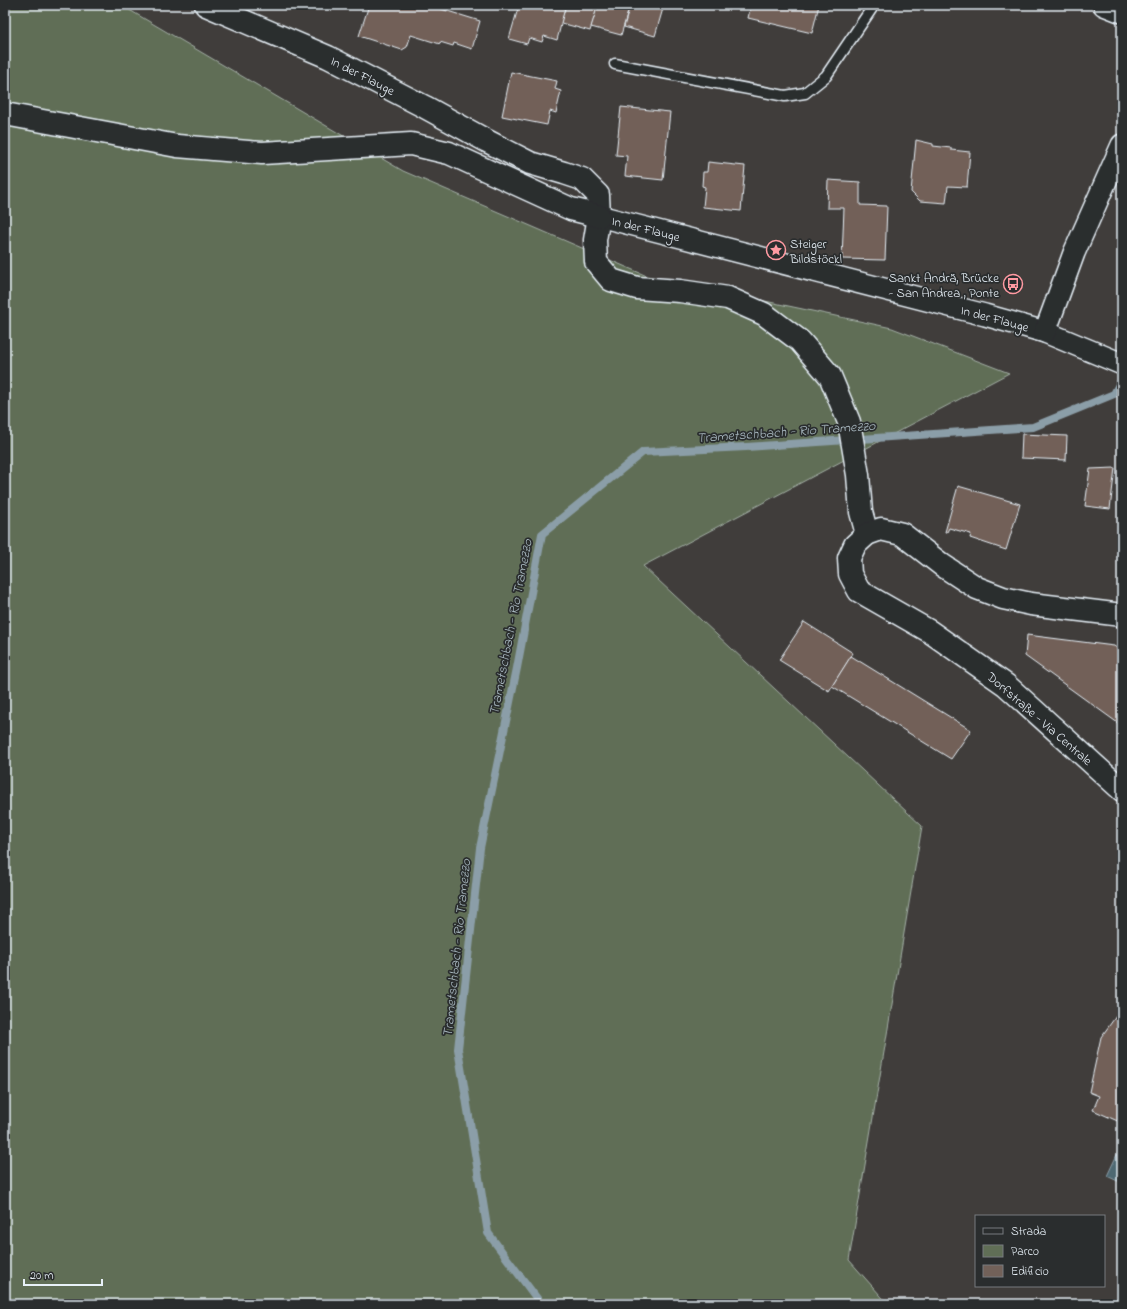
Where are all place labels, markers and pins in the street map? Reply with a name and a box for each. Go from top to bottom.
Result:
place label: Steiger Bildstöckl [789,235,842,269]
place icon: Steiger Bildstöckl [765,239,787,261]
place label: Sankt Andrä, Brücke - San Andrea , Ponte [888,269,999,303]
bus stop icon: Sankt Andrä, Brücke - San Andrea , Ponte [1002,273,1024,295]

